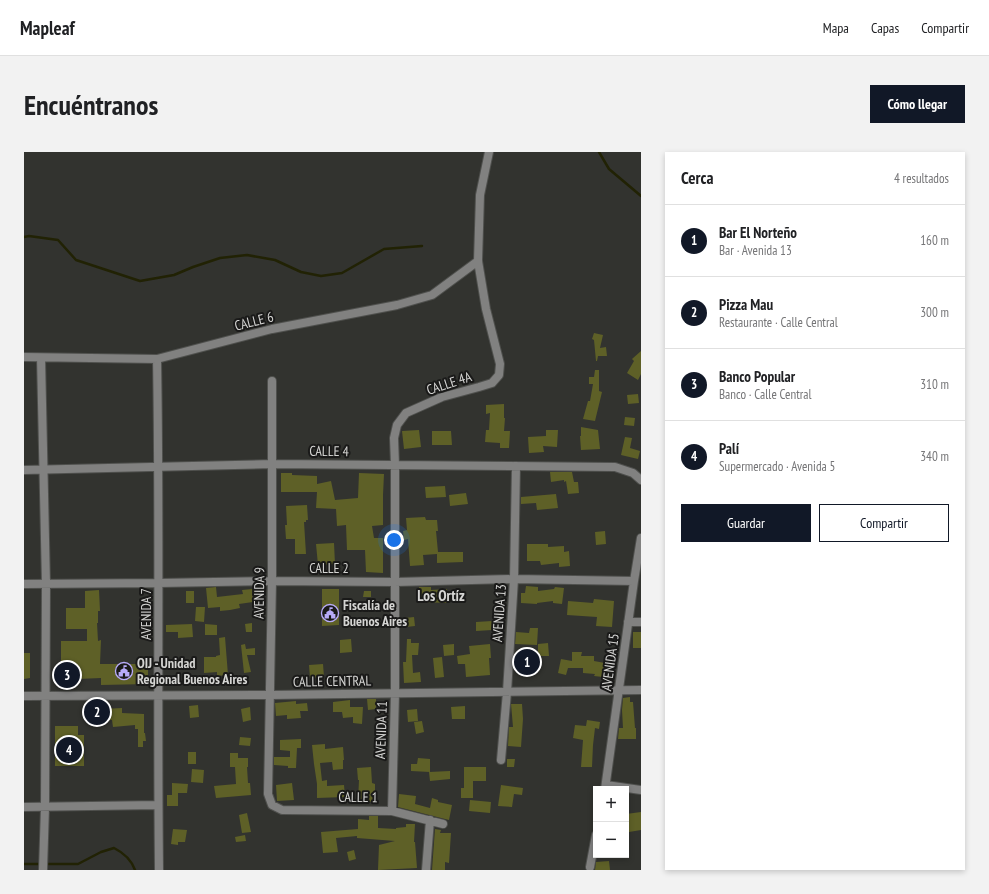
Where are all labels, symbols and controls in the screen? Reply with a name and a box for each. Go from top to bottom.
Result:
text: Mapleaf [20,16,75,40]
text: Mapa [823,19,849,37]
text: Capas [871,19,899,37]
text: Compartir [921,19,969,37]
button: Cómo llegar [870,85,965,123]
text: Encuéntranos [24,86,158,123]
text: Cerca [681,167,714,189]
text: 4 resultados [894,170,949,187]
text: Bar El Norteño [719,223,797,242]
text: 1 [691,232,697,249]
text: 160 m [920,232,949,249]
text: Bar · Avenida 13 [719,242,792,259]
text: Pizza Mau [719,295,773,314]
text: 2 [691,304,697,321]
text: 300 m [920,304,949,321]
street label: CALLE 6 [233,307,275,335]
text: Restaurante · Calle Central [719,314,838,331]
street label: CALLE 4A [424,367,474,399]
text: Banco Popular [719,367,795,386]
text: 3 [691,376,697,393]
text: 310 m [920,376,949,393]
text: Banco · Calle Central [719,386,812,403]
text: Palí [719,439,739,458]
street label: CALLE 4 [309,442,350,460]
text: 4 [691,448,697,465]
text: 340 m [920,448,949,465]
text: Supermercado · Avenida 5 [719,458,835,475]
button: Guardar [681,504,811,542]
button: Compartir [819,504,949,542]
your location [384,530,404,550]
street label: CALLE 2 [309,559,349,577]
street label: AVENIDA 9 [250,567,268,619]
street label: AVENIDA 13 [488,583,510,643]
district label: Los Ortíz [417,586,465,605]
street label: AVENIDA 7 [137,588,155,640]
place label: Fiscalía de Buenos Aires [343,596,407,630]
public building icon: Fiscalía de Buenos Aires [320,603,340,623]
street label: AVENIDA 15 [597,632,623,692]
pin: 1 [514,647,540,677]
place label: OIJ - Unidad Regional Buenos Aires [137,654,248,688]
pin: 3 [54,660,80,690]
public building icon: OIJ - Unidad Regional Buenos Aires [114,661,134,681]
street label: CALLE CENTRAL [293,671,371,691]
pin: 2 [84,697,110,727]
street label: AVENIDA 11 [371,701,391,759]
pin: 4 [56,735,82,765]
map controls [593,786,629,858]
button: + [593,786,629,822]
street label: CALLE 1 [338,788,378,806]
button: − [593,822,629,858]

